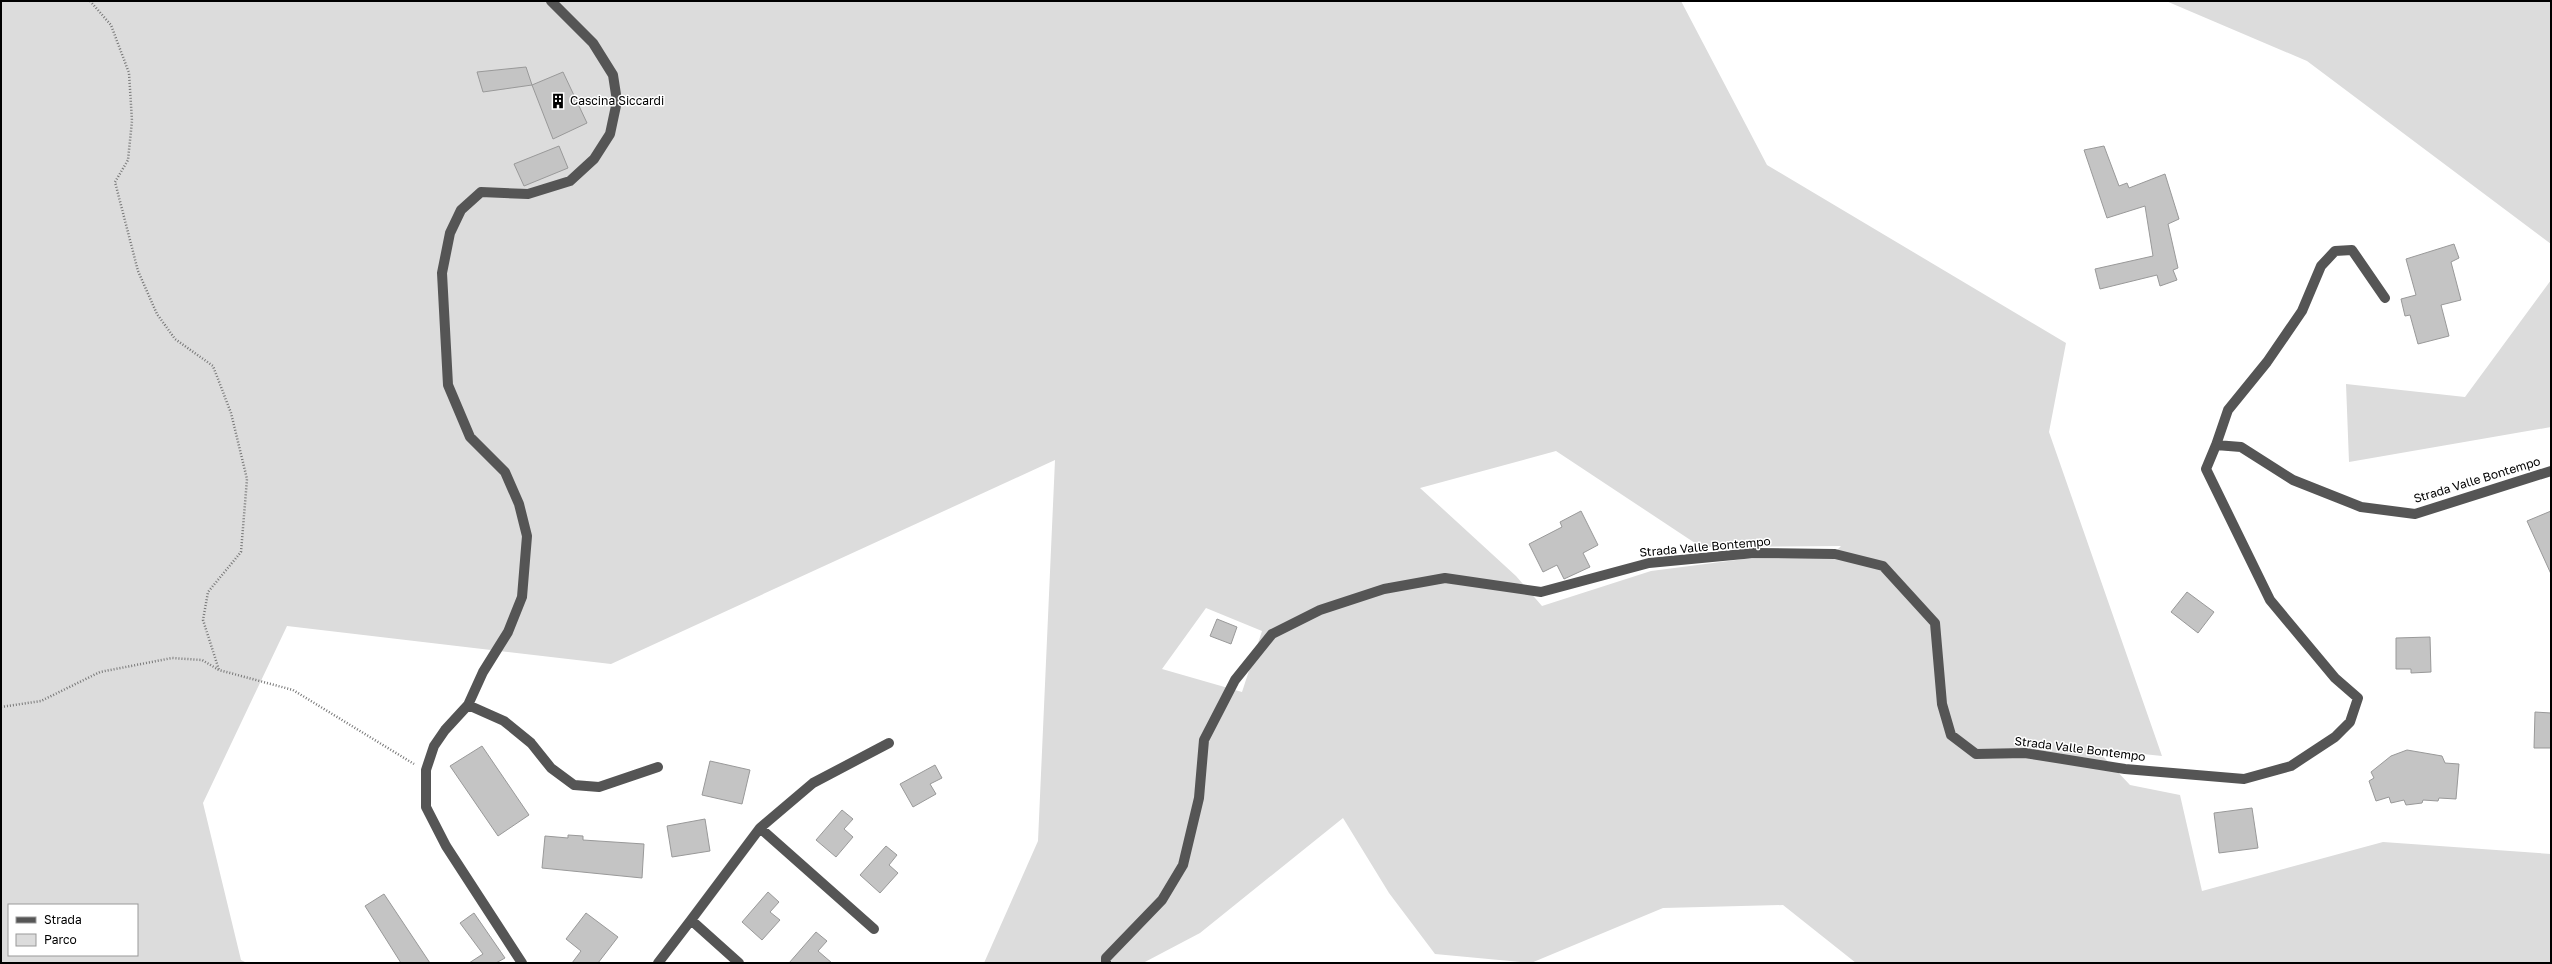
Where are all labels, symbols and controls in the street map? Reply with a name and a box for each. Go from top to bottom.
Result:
building icon: Cascina Siccardi [549,92,567,110]
place label: Cascina Siccardi [570,93,664,108]
street label: Strada Valle Bontempo [2412,453,2542,506]
street label: Strada Valle Bontempo [1639,533,1771,560]
street label: Strada Valle Bontempo [2014,733,2146,764]
legend [8,904,138,956]
text: Strada [44,912,82,927]
text: Parco [44,932,77,947]

